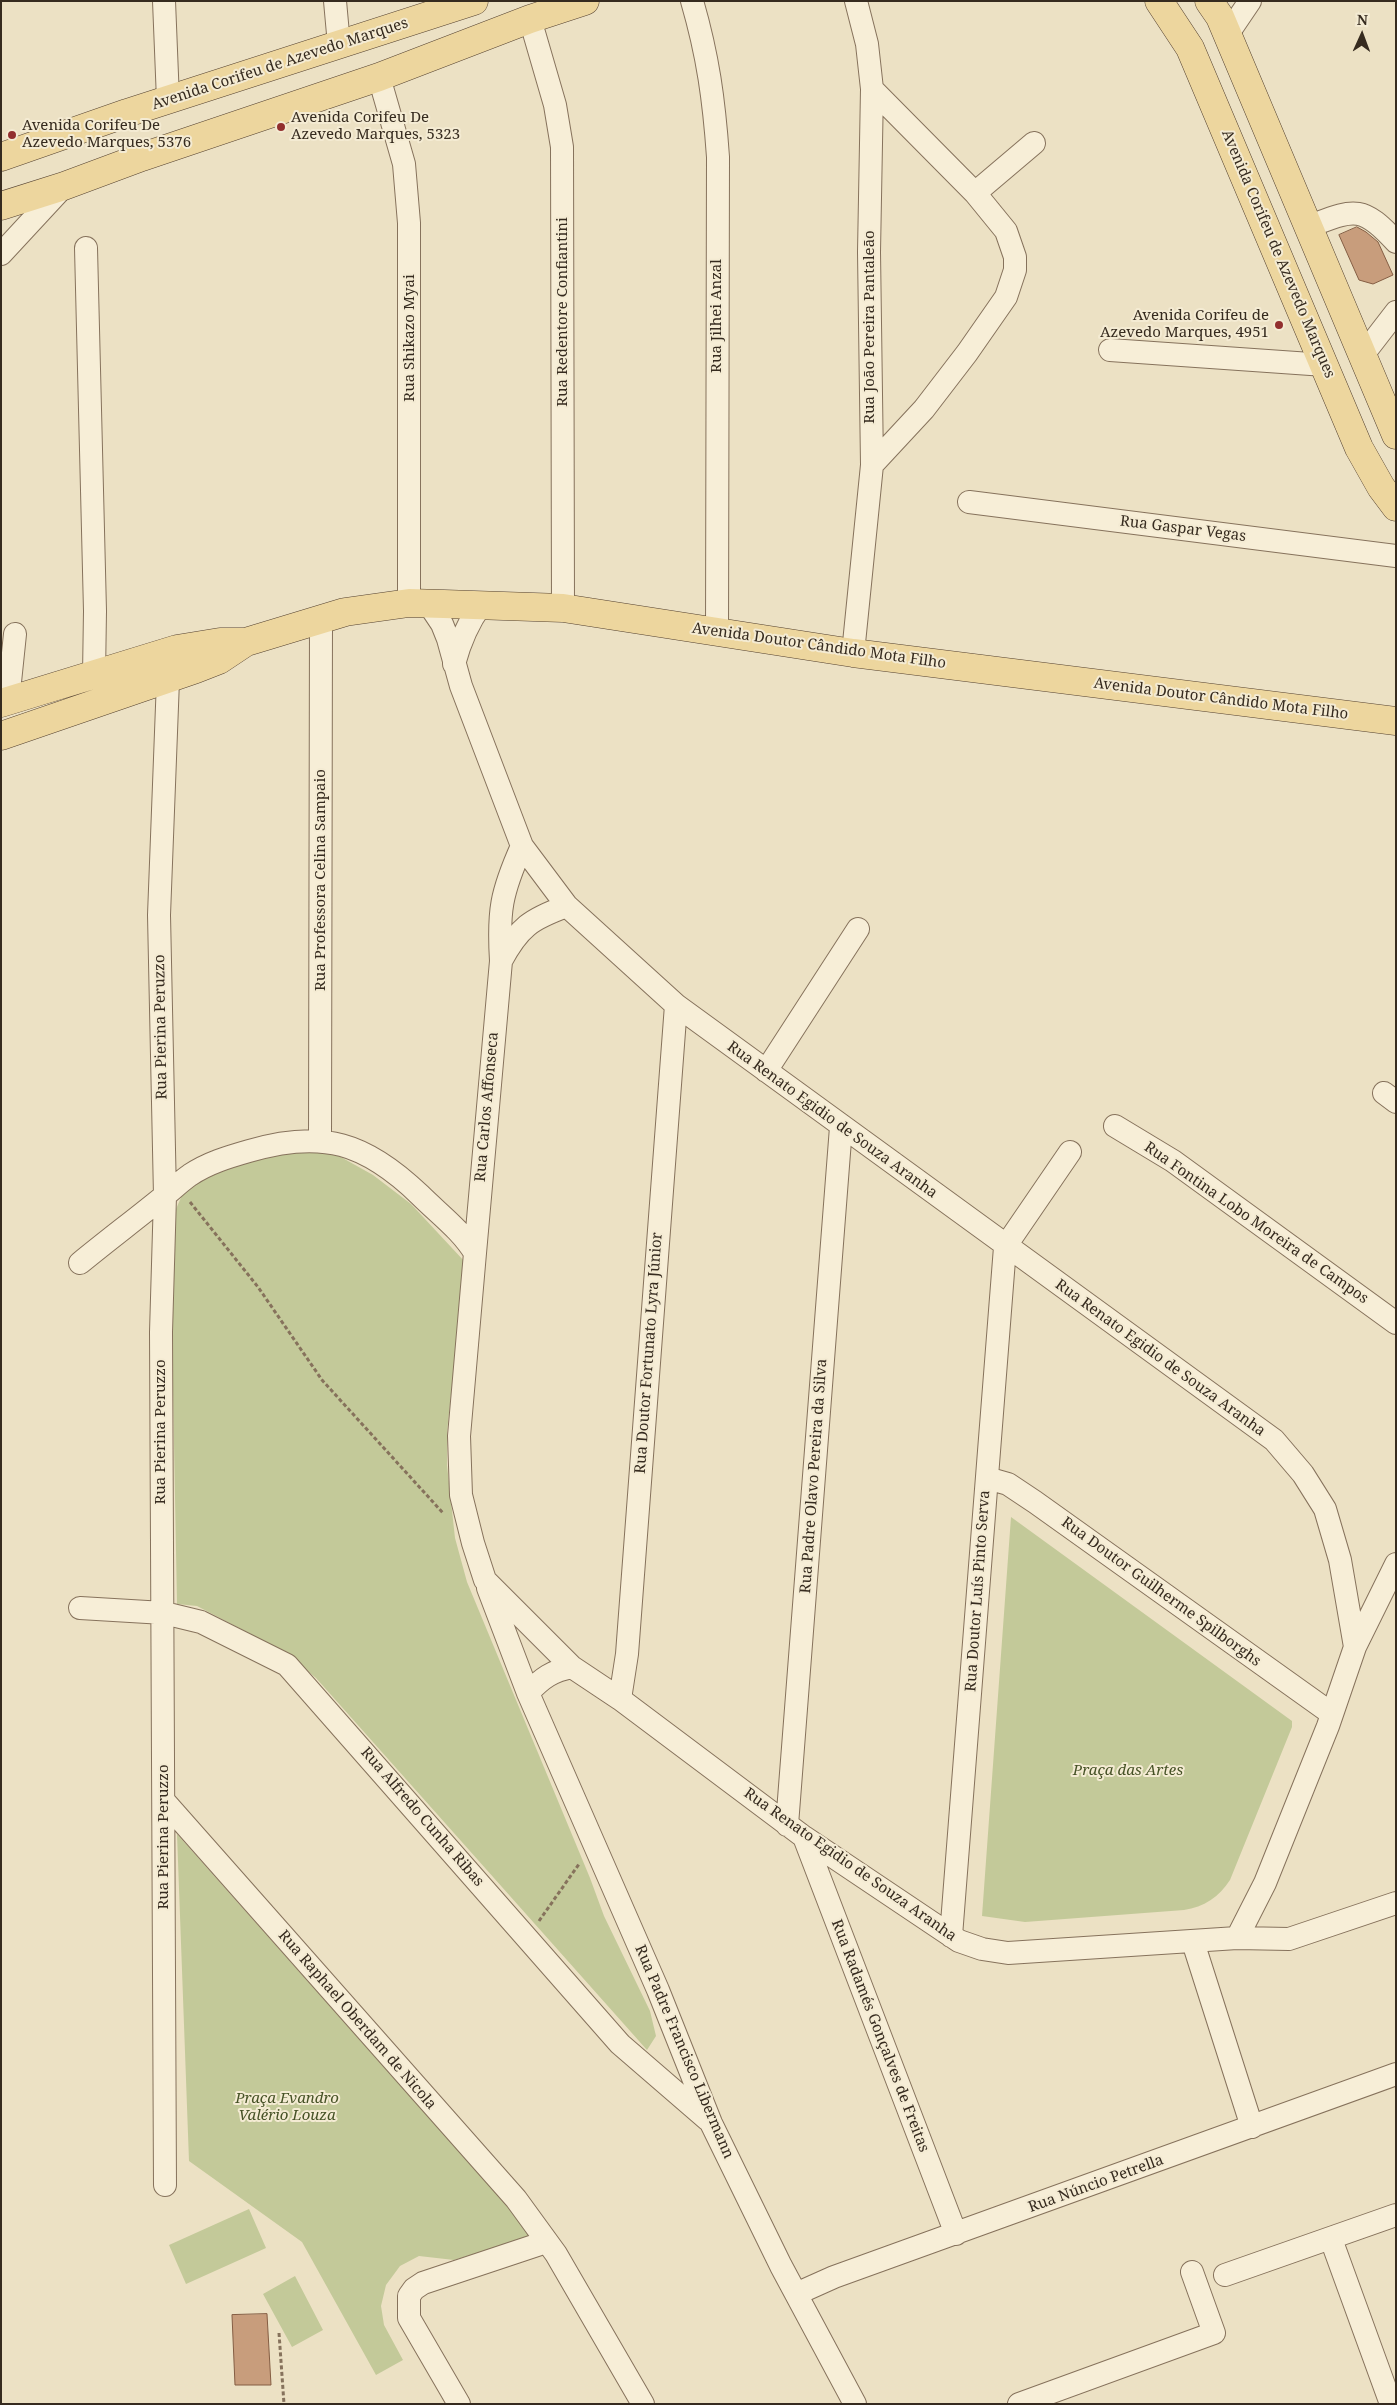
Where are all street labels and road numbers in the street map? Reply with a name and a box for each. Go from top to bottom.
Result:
street label: Avenida Corifeu de Azevedo Marques [150,14,410,114]
street label: Avenida Corifeu de Azevedo Marques [1217,127,1339,381]
street label: Rua Redentore Confiantini [554,217,572,407]
street label: Rua João Pereira Pantaleão [861,230,879,424]
street label: Rua Jilhei Anzal [708,259,726,373]
street label: Rua Shikazo Myai [401,274,419,402]
street label: Rua Gaspar Vegas [1119,512,1247,546]
street label: Avenida Doutor Cândido Mota Filho [691,619,947,673]
street label: Avenida Doutor Cândido Mota Filho [1093,674,1349,724]
street label: Rua Professora Celina Sampaio [312,769,330,991]
street label: Rua Pierina Peruzzo [151,954,171,1100]
street label: Rua Carlos Affonseca [471,1031,503,1183]
street label: Rua Renato Egidio de Souza Aranha [723,1038,941,1202]
street label: Rua Fontina Lobo Moreira de Campos [1140,1138,1372,1308]
street label: Rua Doutor Fortunato Lyra Júnior [632,1232,666,1474]
street label: Rua Renato Egidio de Souza Aranha [1051,1276,1269,1440]
street label: Rua Padre Olavo Pereira da Silva [797,1358,831,1594]
street label: Rua Pierina Peruzzo [152,1359,170,1505]
street label: Rua Doutor Luís Pinto Serva [962,1490,994,1692]
street label: Rua Doutor Guilherme Spilborghs [1058,1514,1264,1670]
street label: Rua Alfredo Cunha Ribas [357,1744,487,1890]
street label: Rua Pierina Peruzzo [155,1764,173,1910]
street label: Rua Renato Egidio de Souza Aranha [740,1784,960,1946]
street label: Rua Radamés Gonçalves de Freitas [827,1917,933,2155]
street label: Rua Raphael Oberdam de Nicola [274,1927,440,2113]
street label: Rua Padre Francisco Libermann [631,1942,737,2162]
street label: Rua Núncio Petrella [1026,2151,1166,2217]

